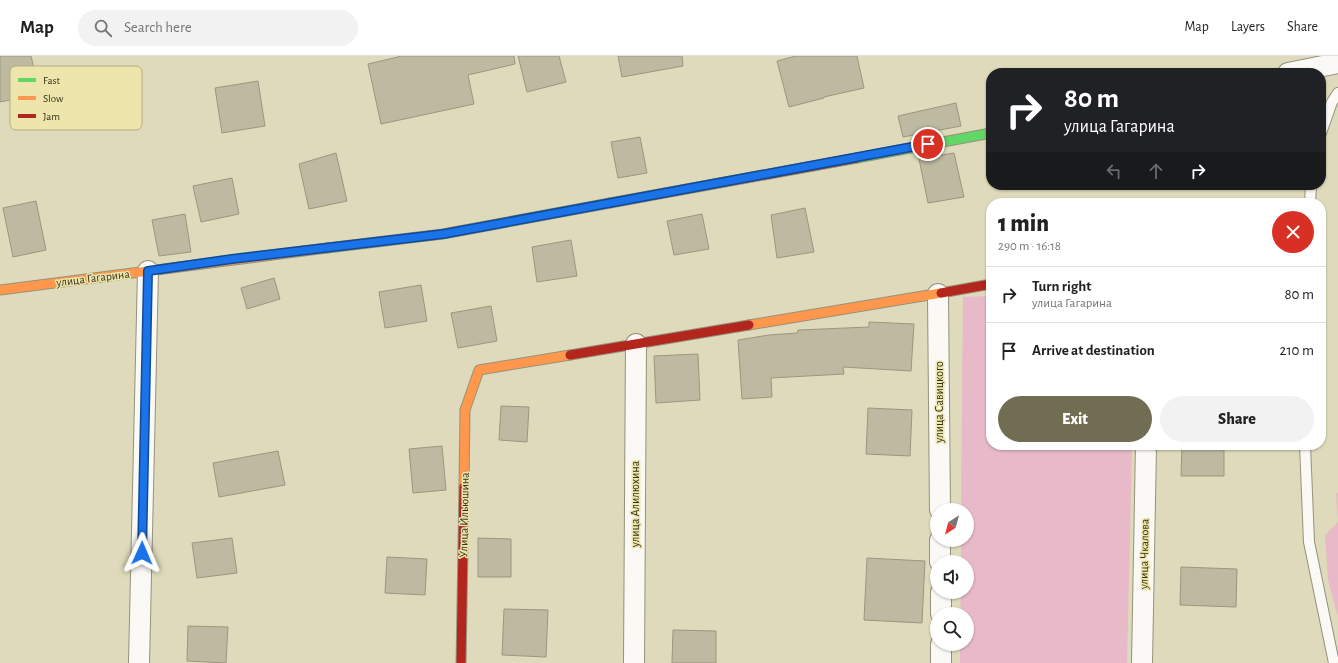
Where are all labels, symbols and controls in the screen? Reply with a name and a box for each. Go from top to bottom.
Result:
search box [78,10,358,46]
icon: search [92,17,114,39]
text: Map [20,18,54,37]
text: Search here [124,20,192,35]
text: Map [1184,20,1209,34]
text: Layers [1231,20,1265,34]
text: Share [1287,20,1318,34]
legend [10,66,142,130]
text: Fast [43,75,61,86]
icon: right [998,84,1050,136]
text: 80 m [1064,85,1119,113]
text: Slow [43,93,64,104]
text: Jam [43,111,60,122]
text: улица Гагарина [1064,118,1175,136]
pin [911,127,945,161]
icon: arrive [917,133,939,155]
icon: left [1103,160,1125,182]
icon: ahead [1145,160,1167,182]
icon: right [1187,160,1209,182]
button: close [1272,211,1314,253]
text: 1 min [998,212,1049,236]
text: 290 m · 16:18 [998,240,1061,253]
street label: улица Гагарина [55,267,131,290]
text: Turn right [1032,279,1091,294]
icon: right [998,284,1020,306]
text: 80 m [1284,287,1314,302]
text: улица Гагарина [1032,297,1112,310]
icon: arrive [998,340,1020,362]
text: Arrive at destination [1032,343,1155,358]
text: 210 m [1280,343,1314,358]
street label: улица Савицкого [933,361,946,444]
button: Exit [998,396,1152,442]
button: Share [1160,396,1314,442]
street label: улица Алилюхина [629,460,642,548]
street label: Улица Ильюшина [457,472,471,558]
north arrow [930,503,974,547]
map controls [930,503,974,651]
street label: улица Чкалова [1137,518,1152,590]
position arrow [121,532,163,574]
button: sound [930,555,974,599]
button: search [930,607,974,651]

